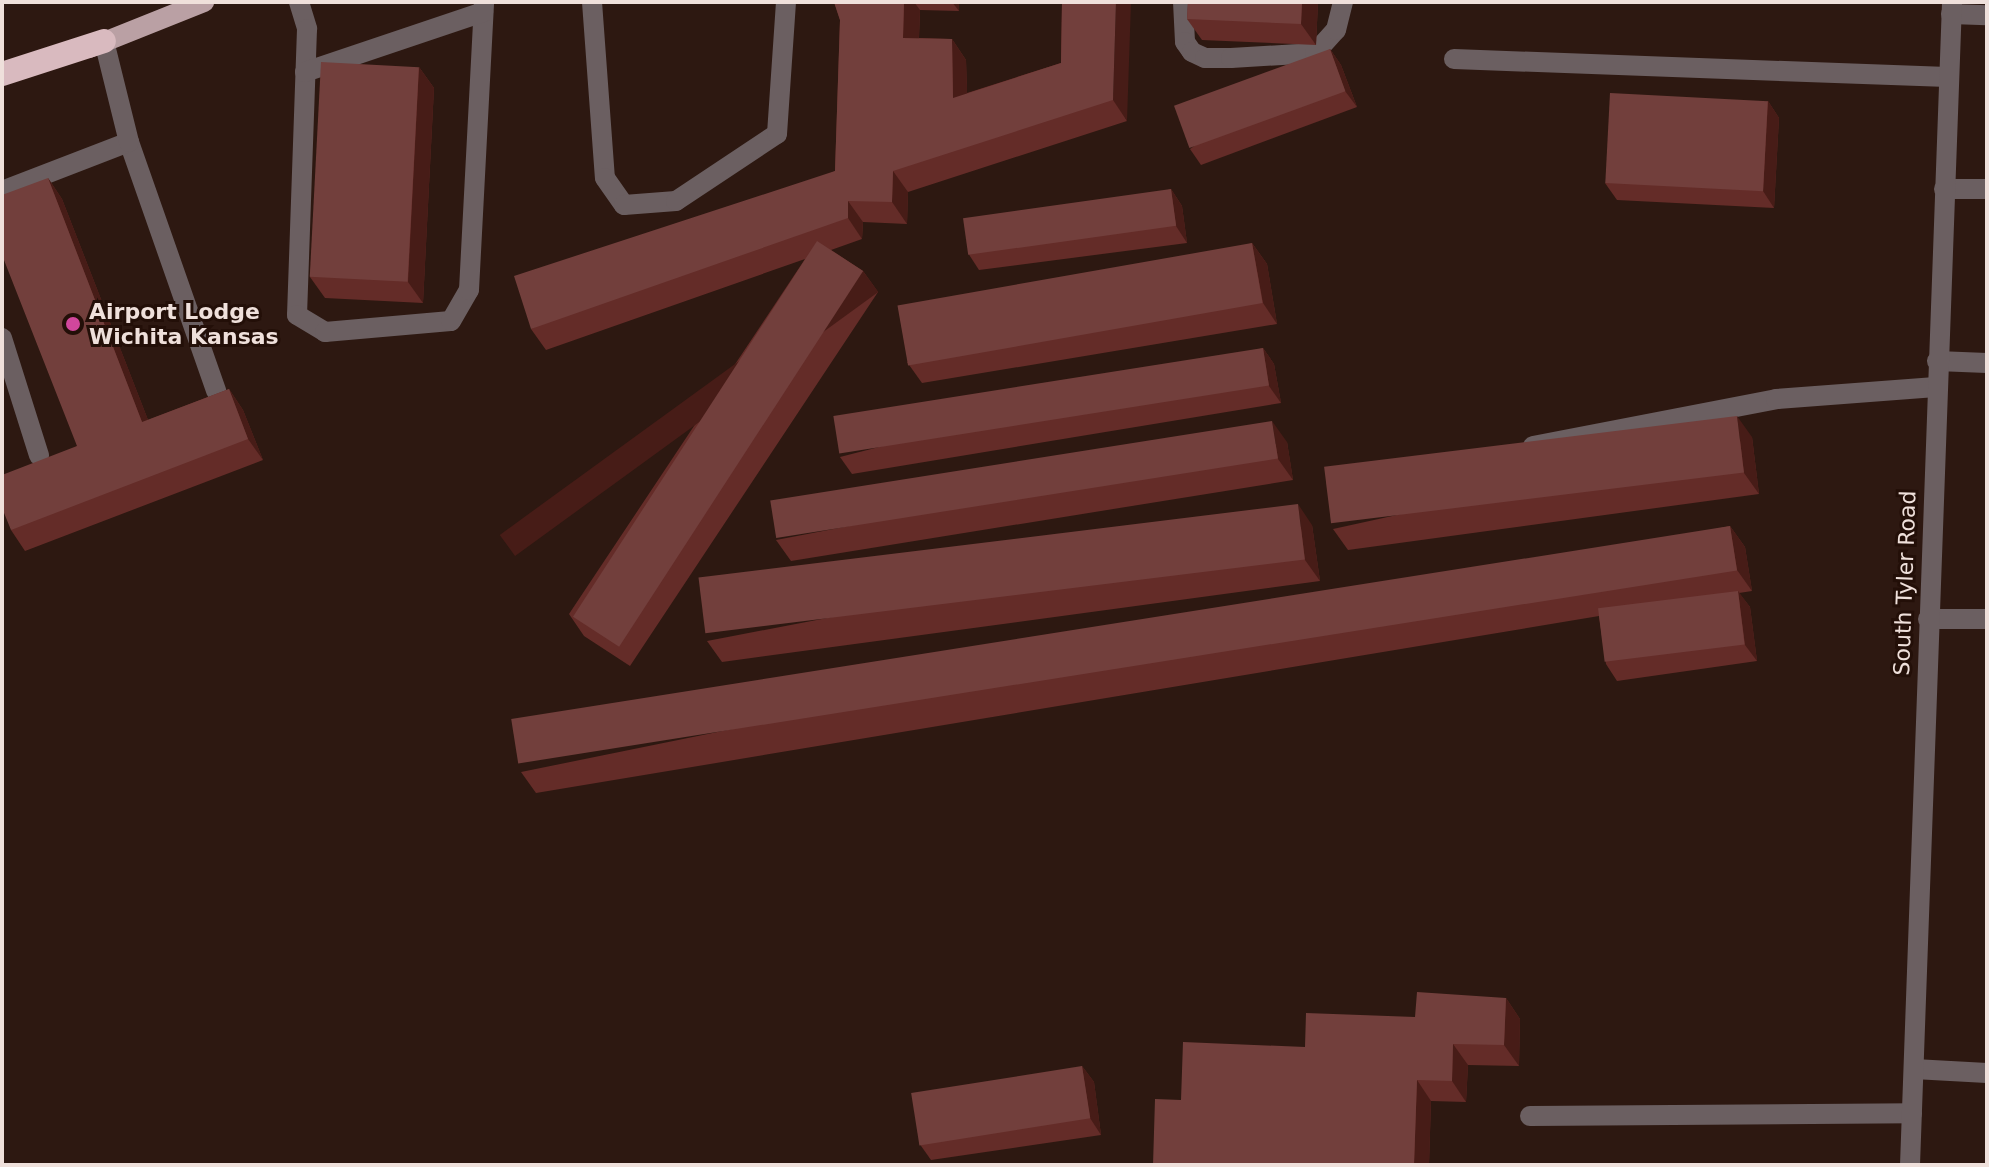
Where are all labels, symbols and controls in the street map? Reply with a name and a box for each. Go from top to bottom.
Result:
place label: Airport Lodge Wichita Kansas [89,298,279,350]
marker: Airport Lodge Wichita Kansas [64,315,82,333]
street label: South Tyler Road [1889,490,1921,676]

